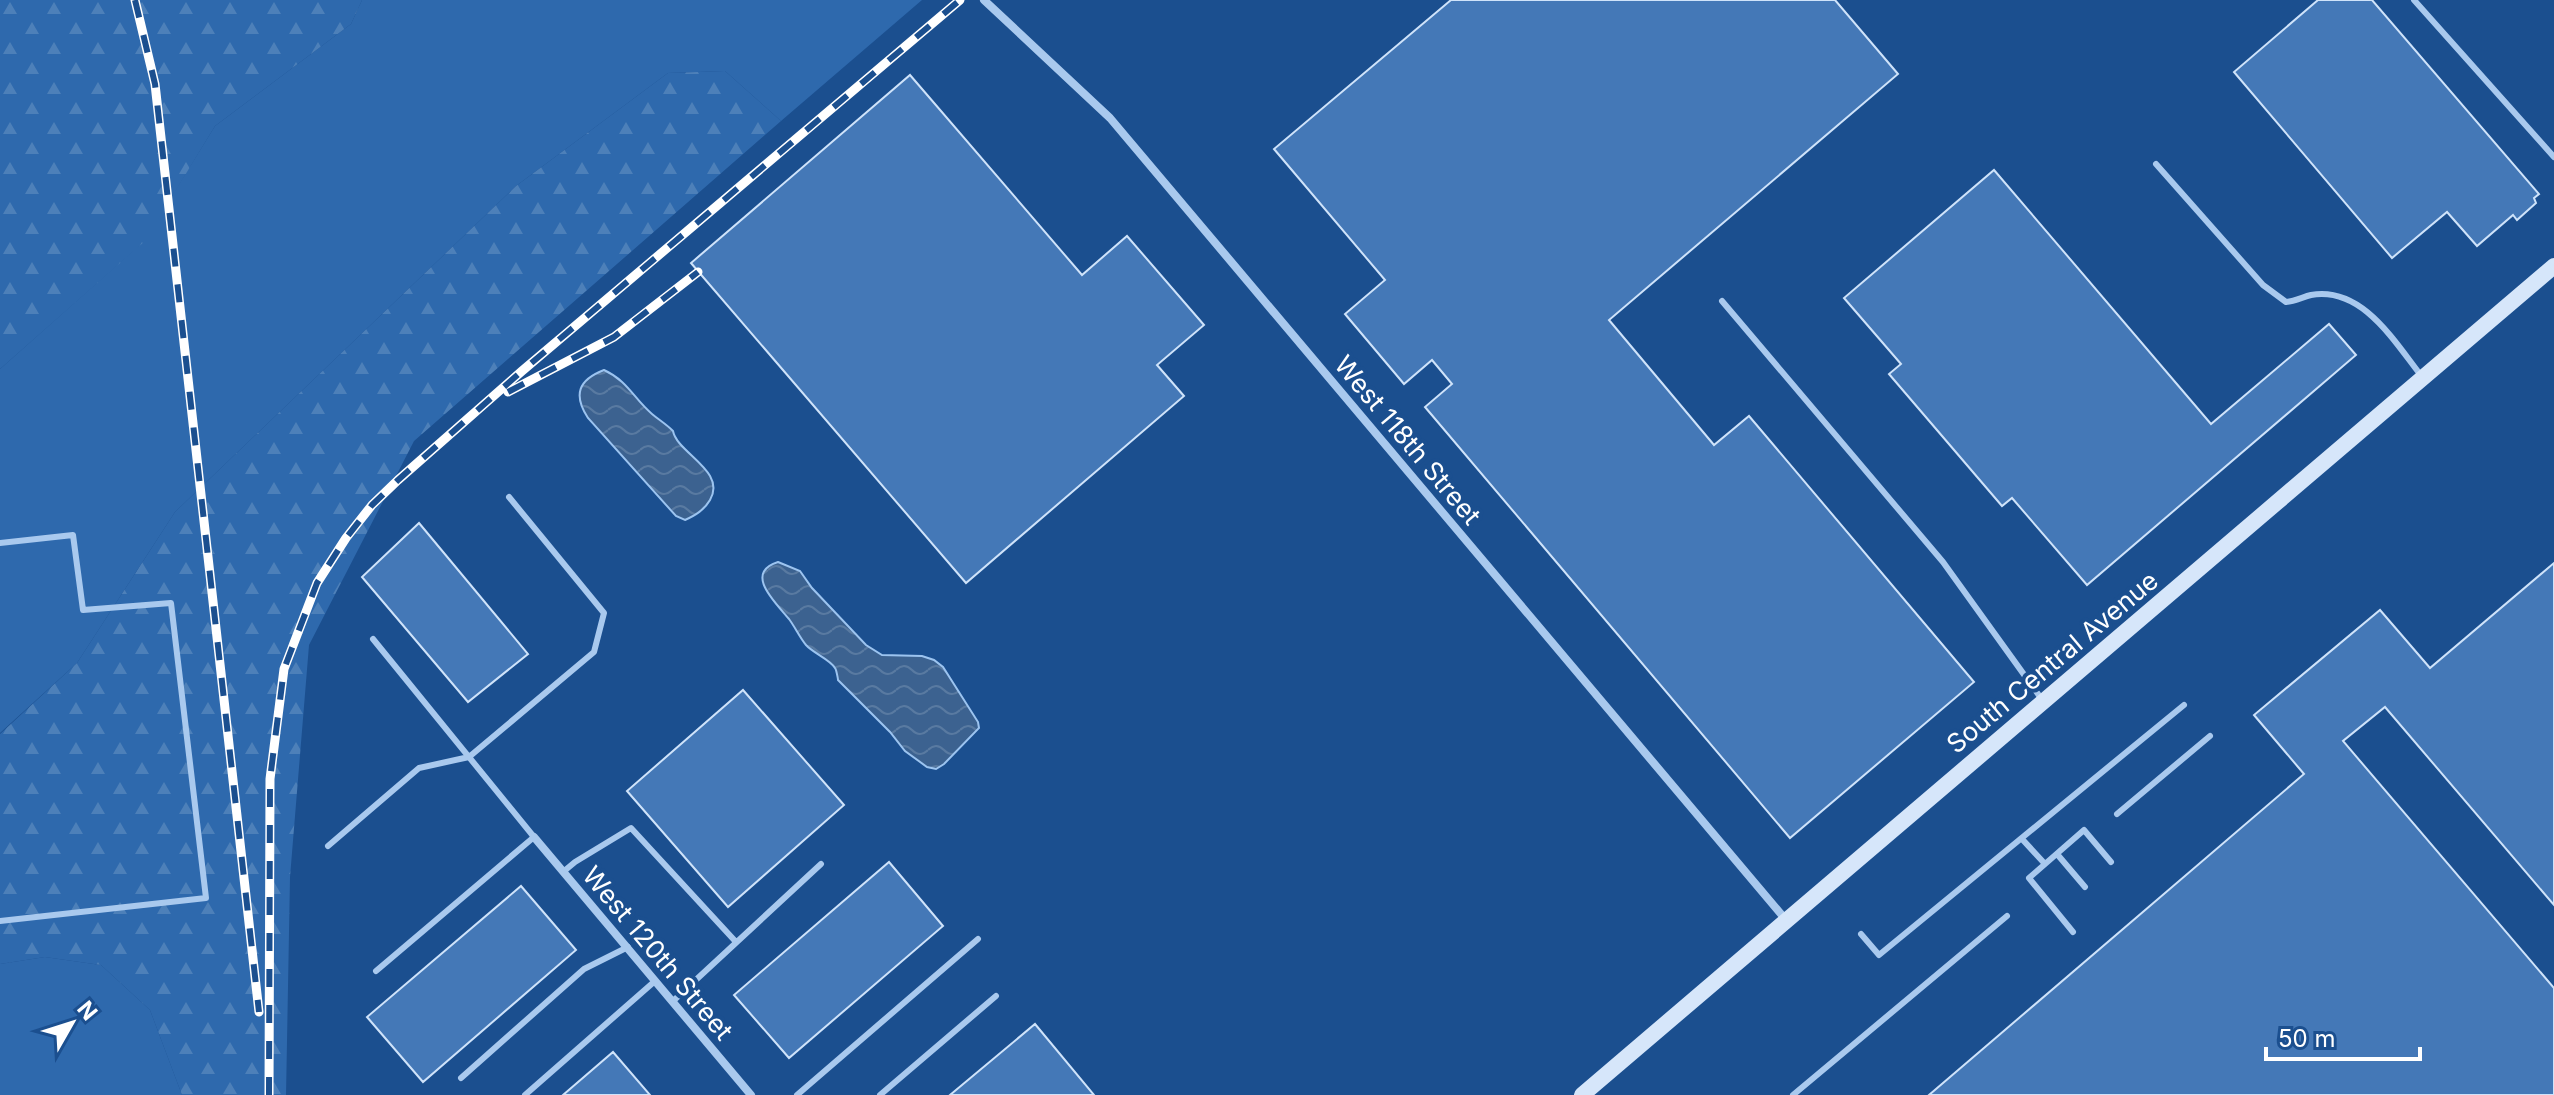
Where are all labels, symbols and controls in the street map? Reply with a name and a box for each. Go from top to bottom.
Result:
street label: West 118th Street [1328,349,1488,531]
street label: South Central Avenue [1940,565,2164,759]
street label: West 120th Street [576,860,740,1046]
north arrow [32,983,112,1063]
text: N [72,996,103,1025]
scale bar [2266,1011,2420,1061]
text: 50 m [2278,1024,2336,1053]

